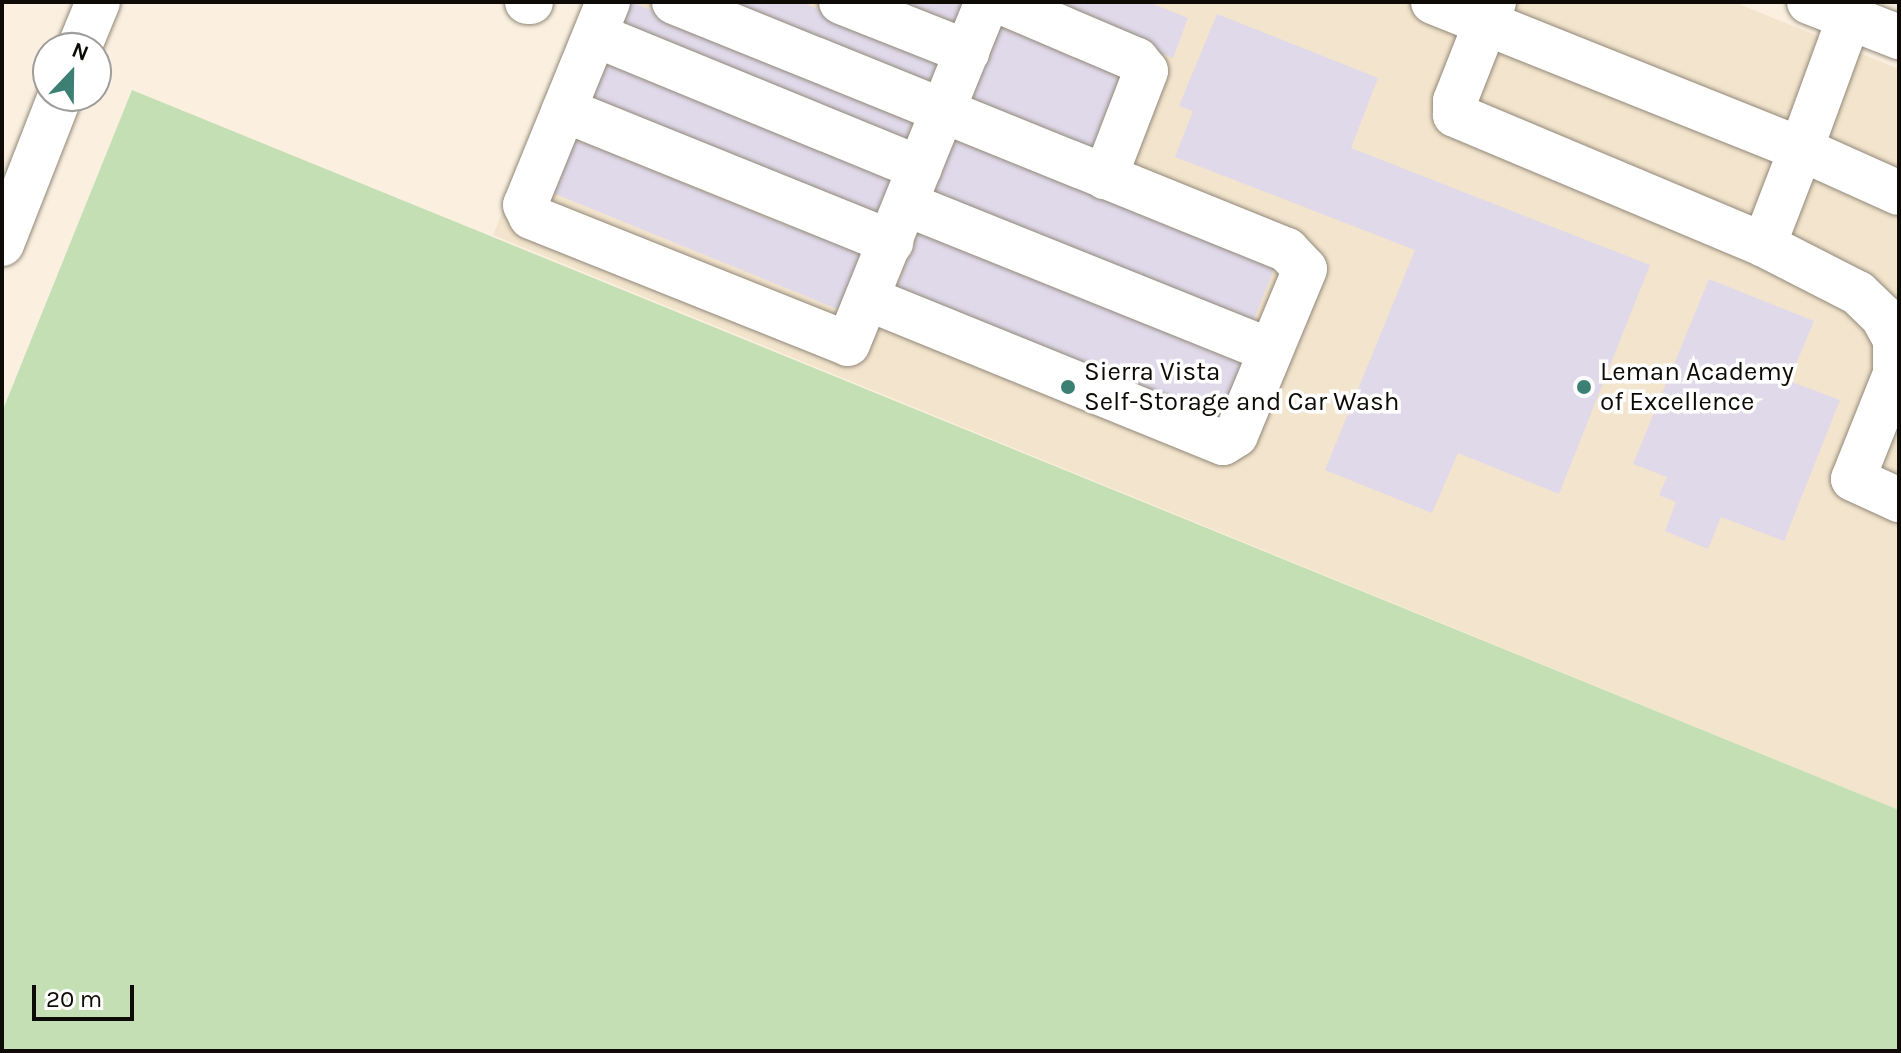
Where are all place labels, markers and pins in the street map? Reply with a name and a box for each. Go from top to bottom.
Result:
place label: Sierra Vista Self-Storage and Car Wash [1084,356,1399,418]
place label: Leman Academy of Excellence [1600,356,1794,418]
marker: Sierra Vista Self-Storage and Car Wash [1059,378,1077,396]
marker: Leman Academy of Excellence [1575,378,1593,396]

